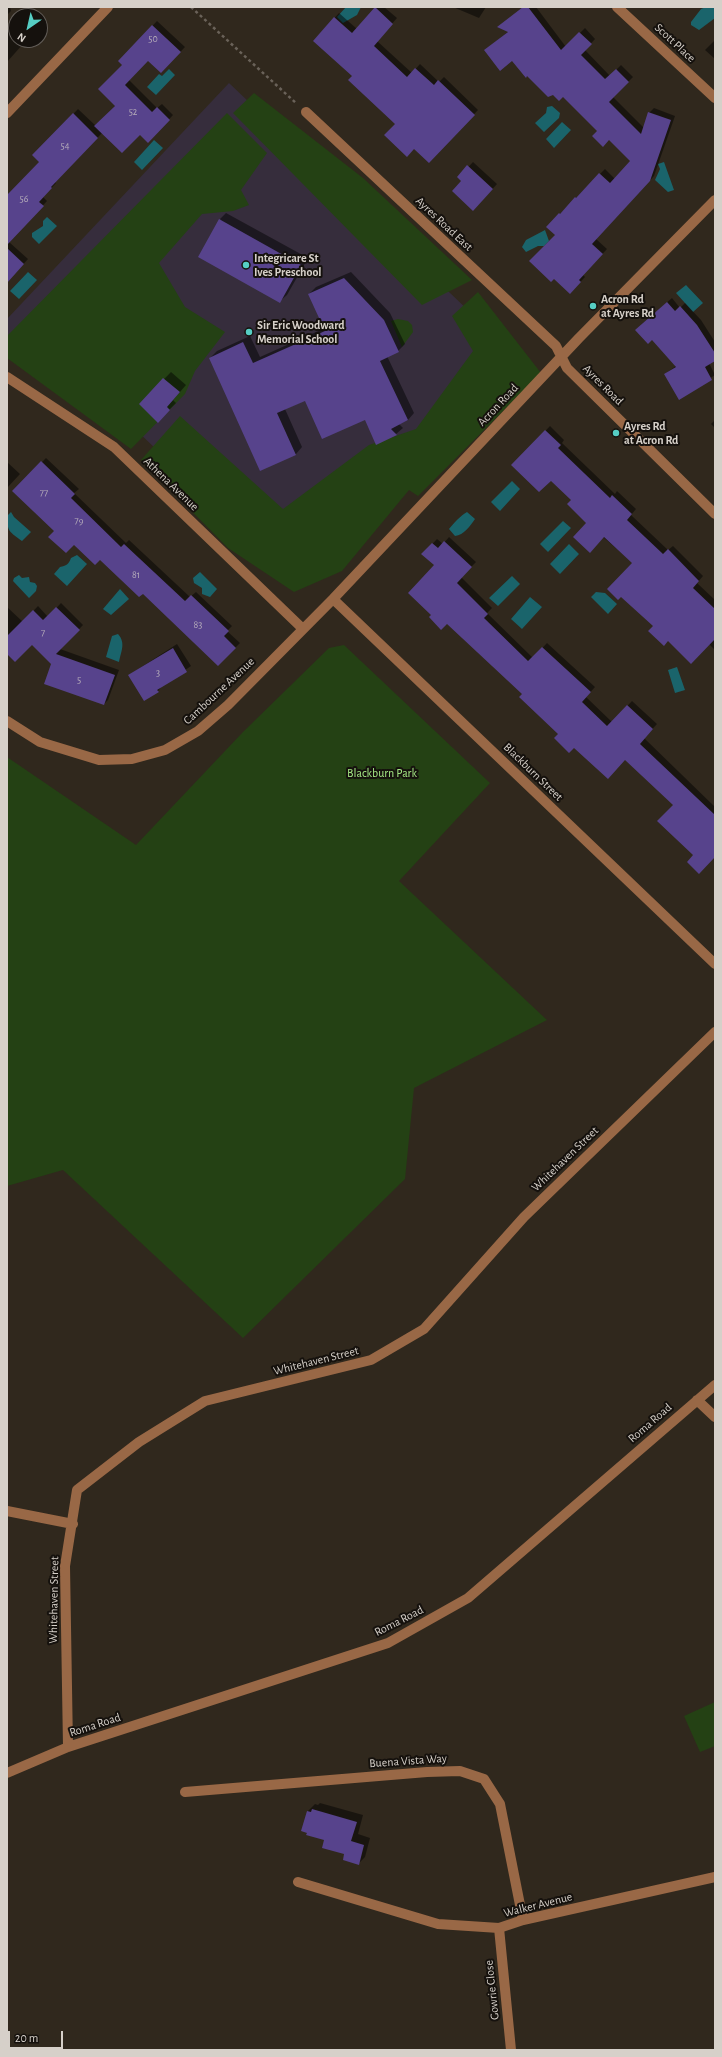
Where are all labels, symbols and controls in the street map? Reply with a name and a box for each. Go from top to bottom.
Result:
north arrow [8,8,48,48]
street label: Scott Place [652,21,698,65]
text: N [15,31,28,44]
house number: 50 [148,33,158,45]
house number: 52 [129,106,137,118]
house number: 54 [61,140,69,152]
house number: 56 [20,193,28,205]
street label: Ayres Road East [412,194,476,254]
place label: Integricare St Ives Preschool [254,251,321,279]
marker: Integricare St Ives Preschool [241,260,251,270]
place label: Acron Rd at Ayres Rd [601,292,654,320]
marker: Acron Rd at Ayres Rd [588,301,598,311]
place label: Sir Eric Woodward Memorial School [257,318,345,346]
marker: Sir Eric Woodward Memorial School [244,327,254,337]
street label: Ayres Road [580,362,626,408]
street label: Acron Road [475,381,521,429]
place label: Ayres Rd at Acron Rd [624,419,678,447]
marker: Ayres Rd at Acron Rd [611,428,621,438]
street label: Athena Avenue [140,454,202,514]
house number: 77 [40,487,48,499]
house number: 79 [75,515,83,527]
house number: 81 [132,569,140,581]
house number: 83 [194,619,202,631]
house number: 7 [41,627,45,639]
street label: Cambourne Avenue [180,654,258,728]
house number: 3 [156,667,160,679]
house number: 5 [77,674,81,686]
street label: Blackburn Street [500,740,566,804]
park label: Blackburn Park [347,766,417,780]
street label: Whitehaven Street [529,1123,601,1195]
street label: Whitehaven Street [272,1343,360,1379]
street label: Roma Road [625,1400,675,1446]
street label: Whitehaven Street [46,1556,62,1644]
street label: Roma Road [372,1603,426,1639]
street label: Roma Road [68,1710,122,1740]
street label: Buena Vista Way [369,1751,447,1771]
street label: Walker Avenue [502,1890,574,1920]
street label: Gowrie Close [482,1959,502,2021]
scale bar [10,2023,65,2049]
text: 20 m [15,2032,38,2044]

